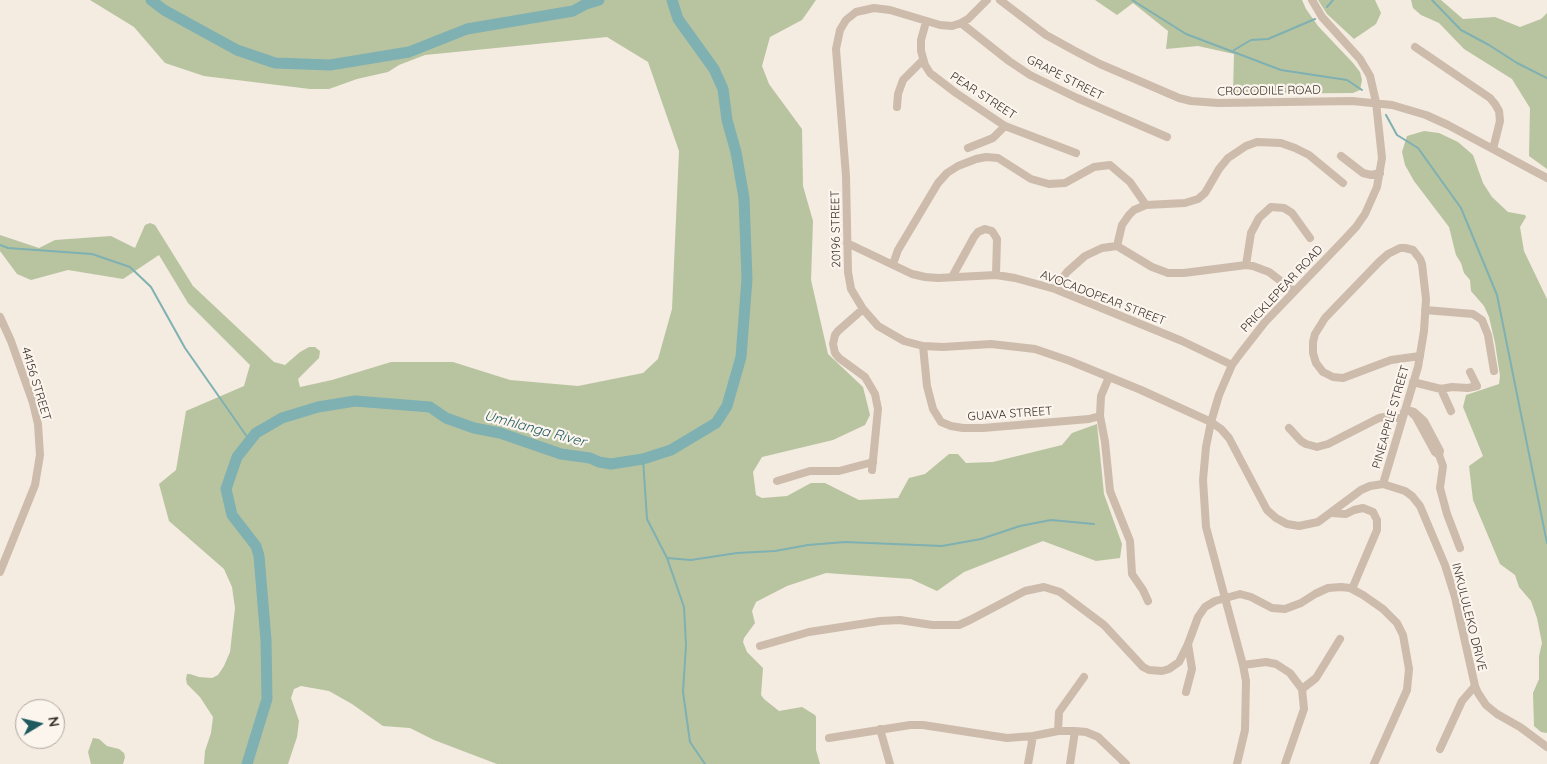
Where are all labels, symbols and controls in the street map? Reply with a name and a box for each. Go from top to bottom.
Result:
street label: GRAPE STREET [1024,52,1106,104]
street label: PEAR STREET [947,69,1019,123]
street label: CROCODILE ROAD [1217,83,1321,99]
street label: 20196 STREET [828,190,844,268]
street label: PRICKLEPEAR ROAD [1238,242,1326,336]
street label: AVOCADOPEAR STREET [1038,267,1168,329]
street label: 44156 STREET [18,345,54,423]
street label: PINEAPPLE STREET [1369,364,1413,470]
street label: GUAVA STREET [967,404,1053,424]
water label: Umhlanga River [482,407,588,451]
street label: INKULULEKO DRIVE [1449,562,1489,672]
north arrow [15,699,65,749]
text: N [44,715,64,728]

